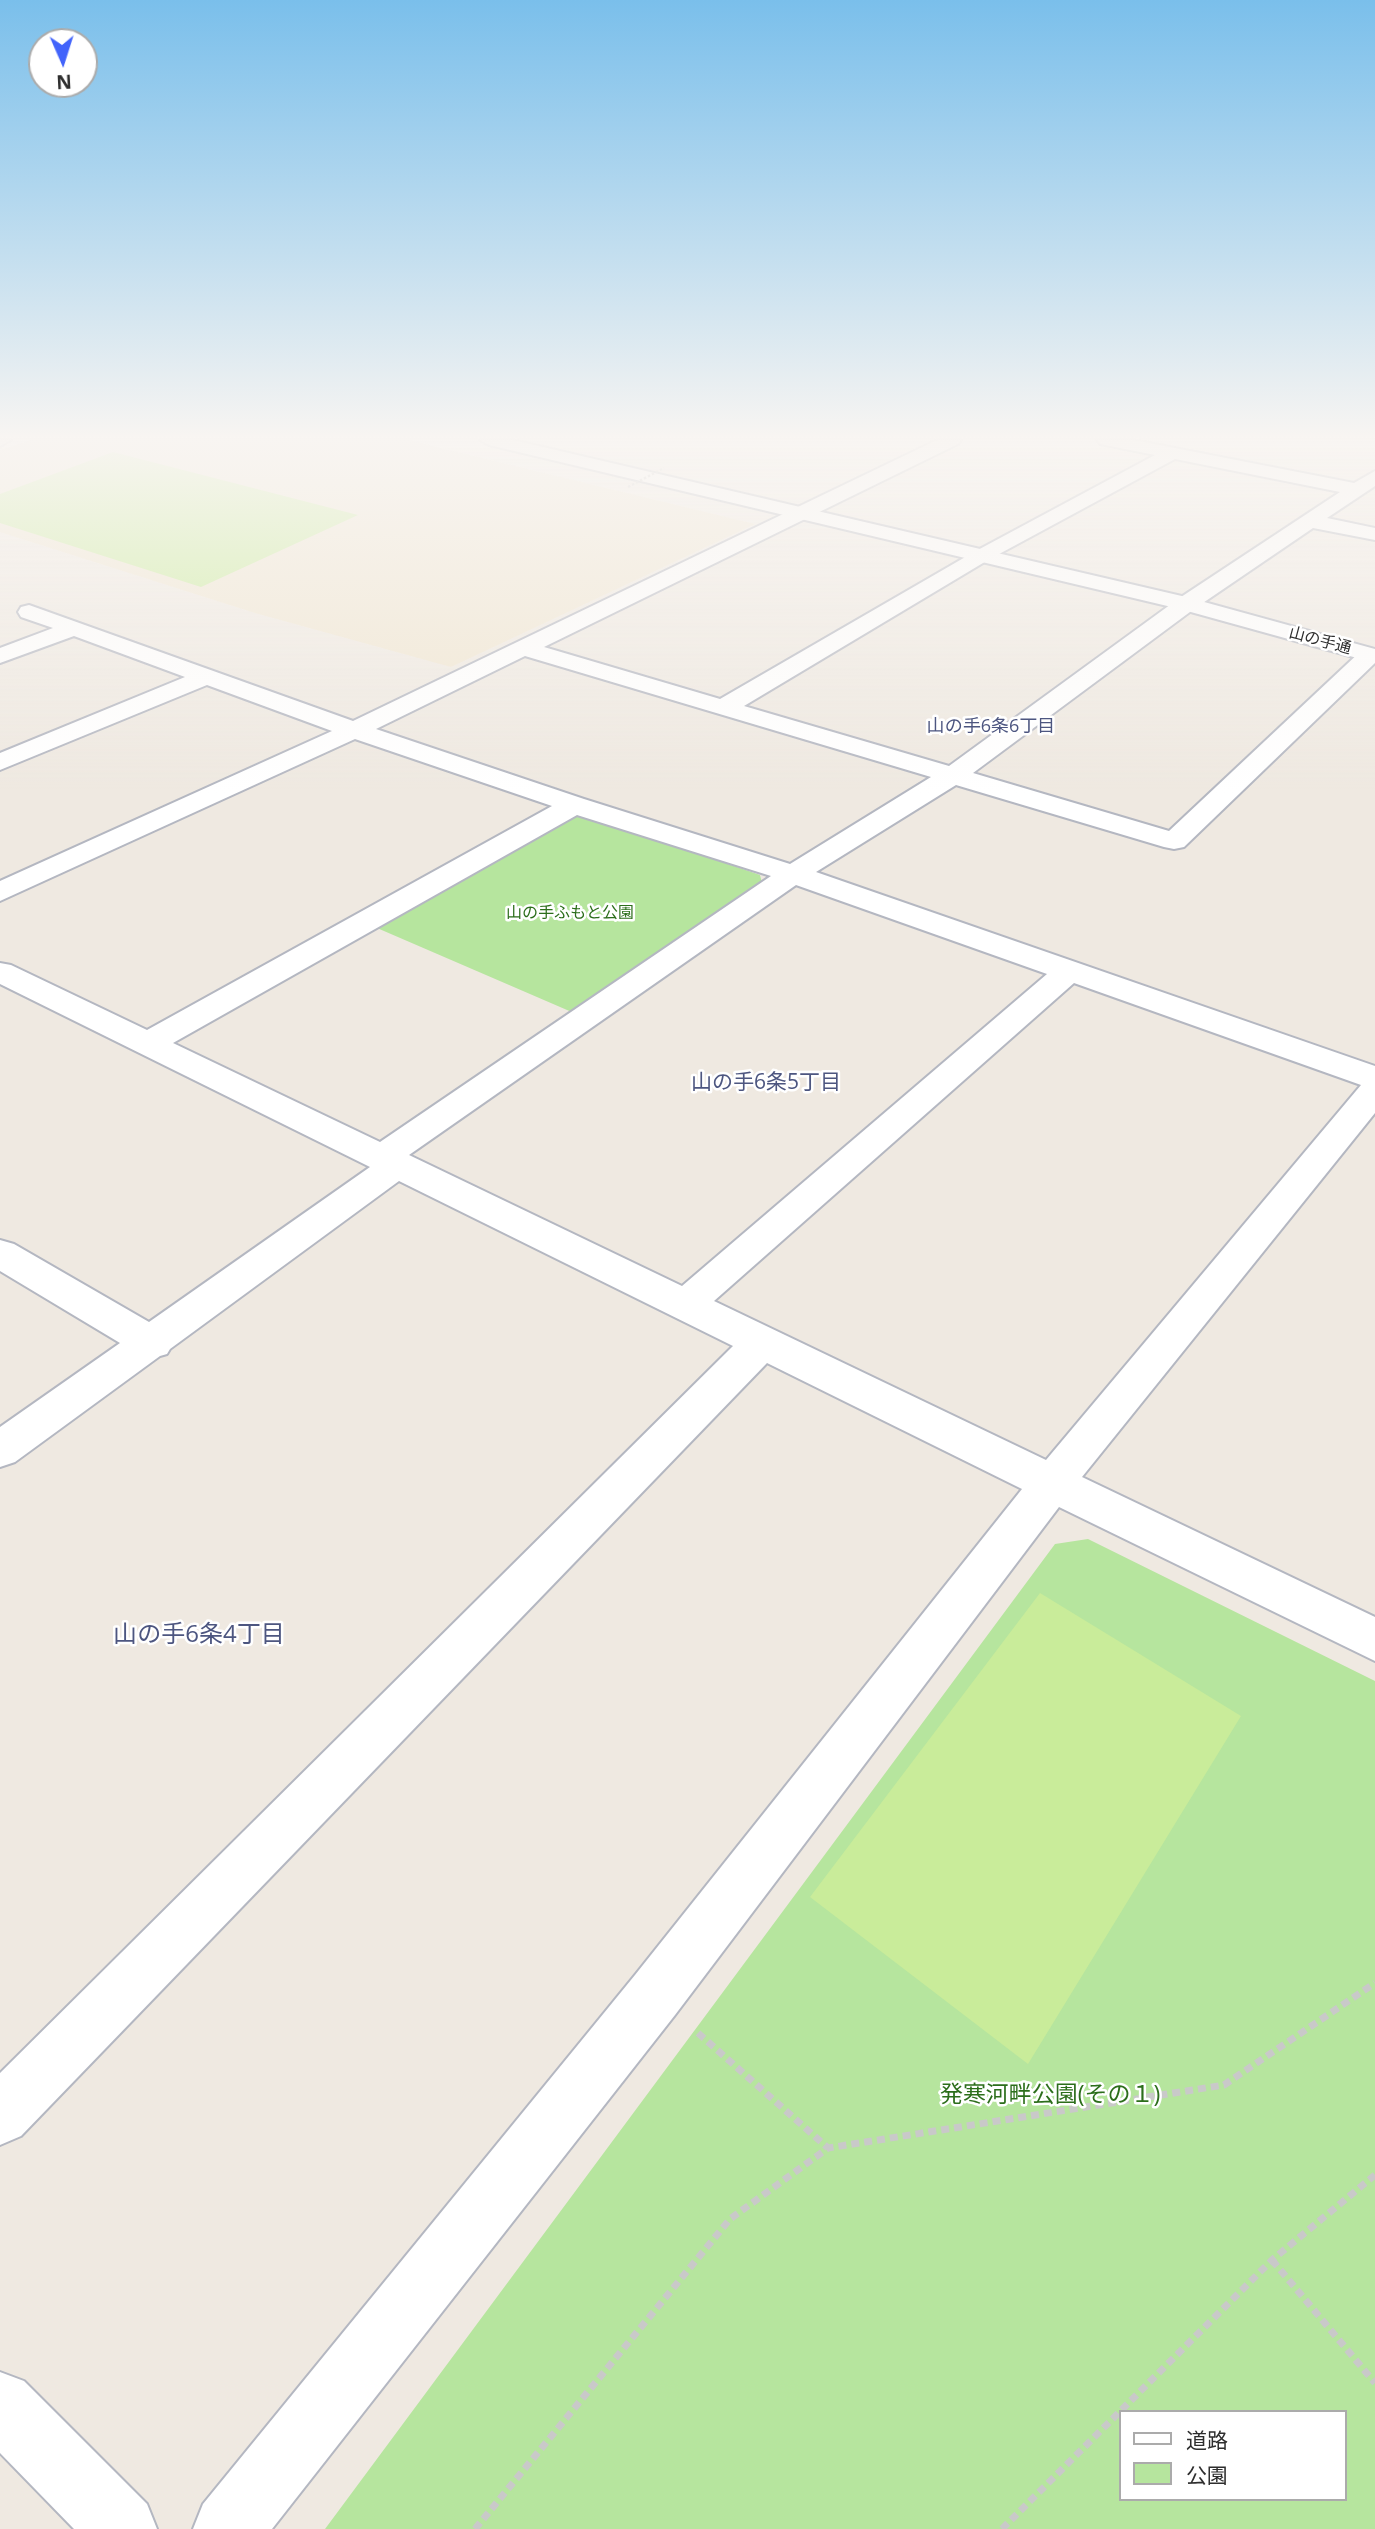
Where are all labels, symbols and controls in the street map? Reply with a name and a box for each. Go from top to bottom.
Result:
north arrow [28,28,98,98]
text: N [56,69,72,95]
street label: 山の手通 [1287,623,1353,659]
district label: 山の手6条6丁目 [927,716,1055,738]
park label: 山の手ふもと公園 [506,903,634,923]
district label: 山の手6条5丁目 [691,1070,841,1096]
district label: 山の手6条4丁目 [113,1621,285,1649]
park label: 発寒河畔公園(その１) [940,2081,1160,2109]
legend [1120,2410,1347,2501]
text: 道路 [1186,2426,1228,2454]
text: 公園 [1186,2461,1228,2489]

